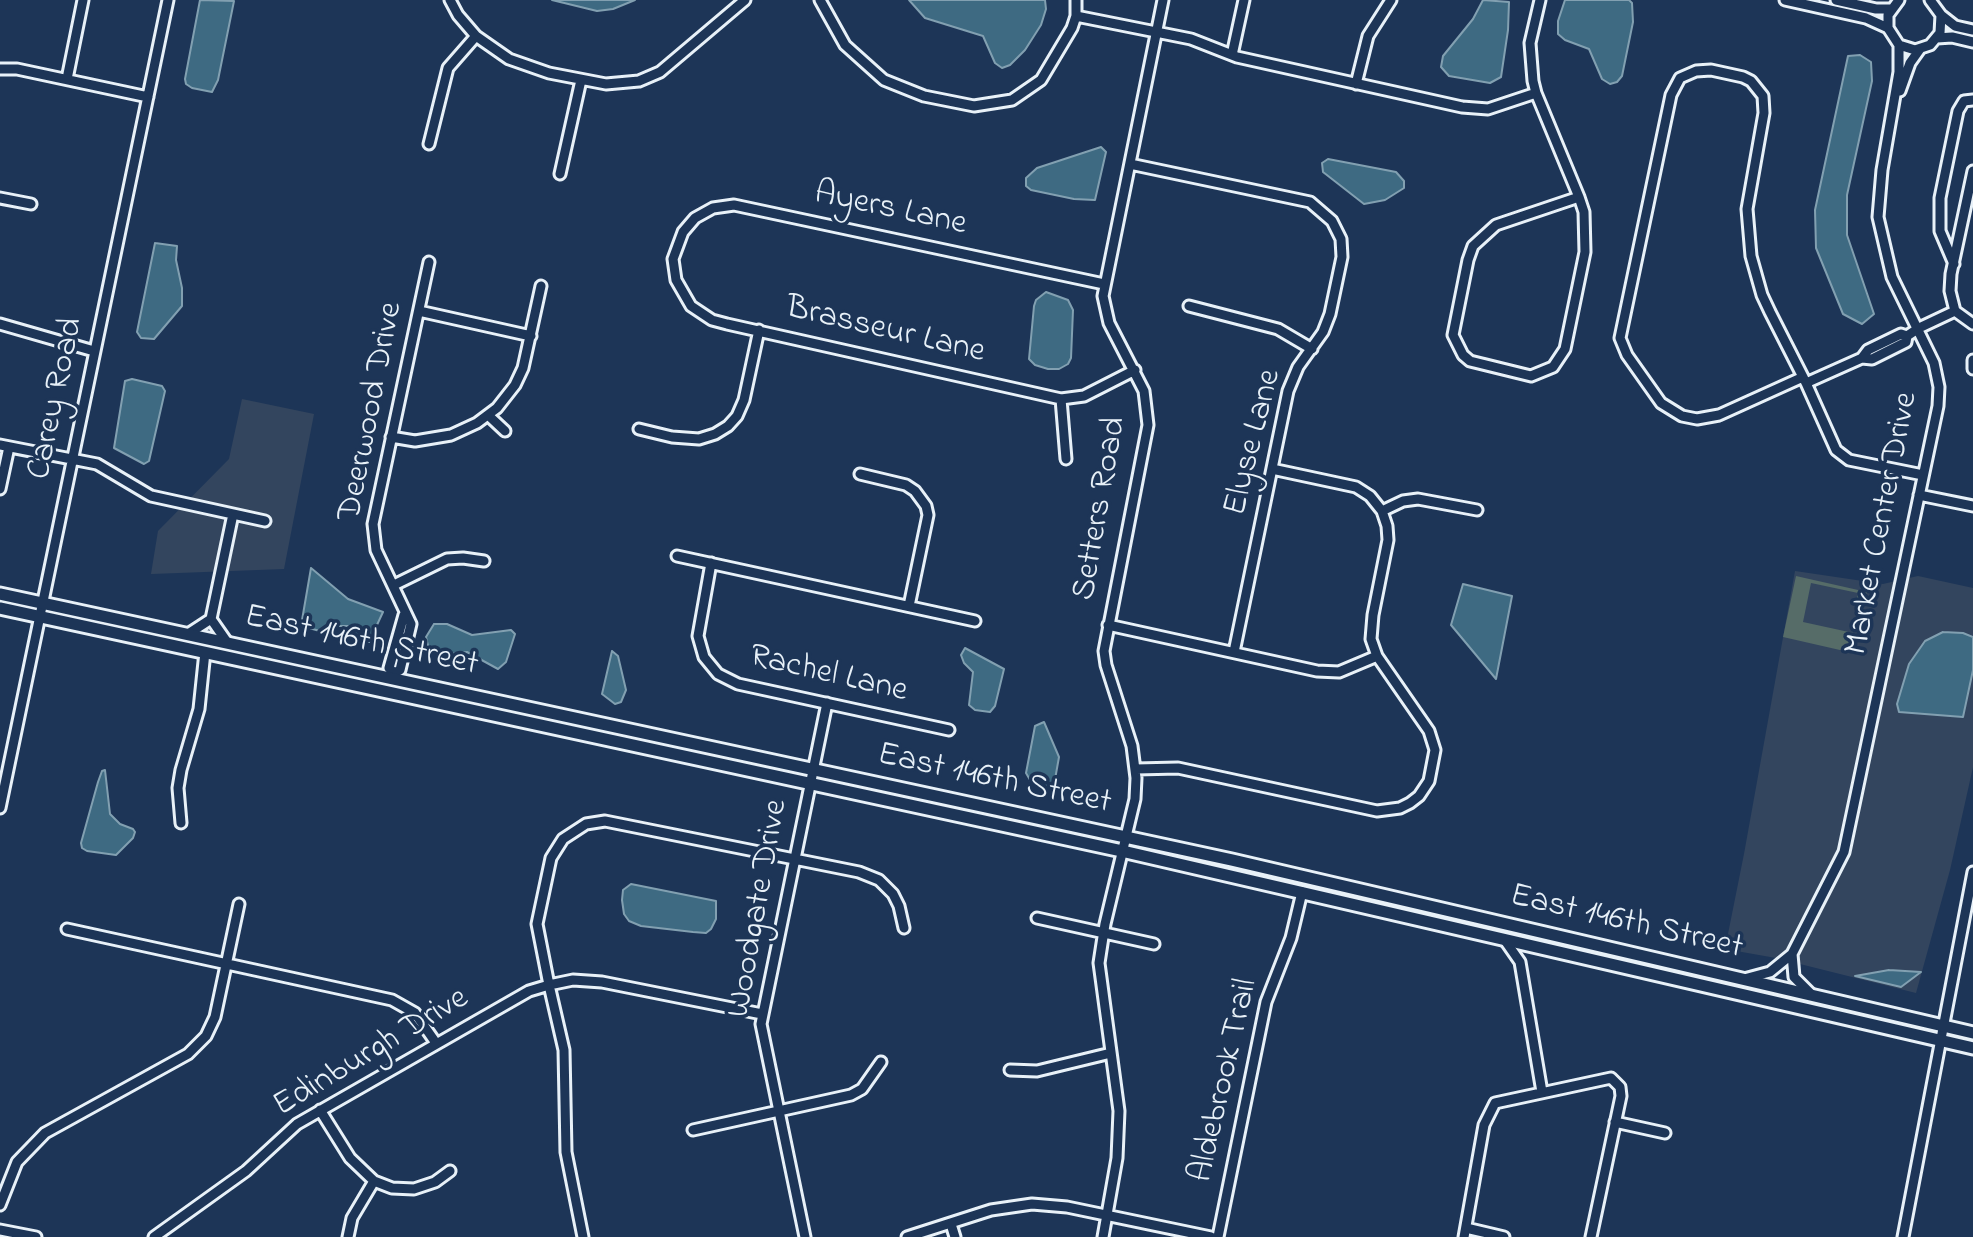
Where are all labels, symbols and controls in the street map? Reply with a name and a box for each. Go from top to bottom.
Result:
street label: Ayers Lane [810,175,970,247]
street label: Brasseur Lane [782,289,988,375]
street label: Deerwood Drive [332,299,414,525]
street label: Carey Road [21,314,95,484]
street label: Elyse Lane [1217,366,1293,520]
street label: Market Center Drive [1839,389,1929,659]
street label: Setters Road [1066,414,1138,604]
street label: East 146th Street [240,598,482,688]
street label: Rachel Lane [745,638,911,714]
street label: East 146th Street [873,736,1115,826]
street label: Woodgate Drive [721,797,799,1021]
street label: East 146th Street [1506,877,1746,971]
street label: Aldebrook Trail [1183,975,1269,1187]
street label: Edinburgh Drive [267,980,477,1128]

